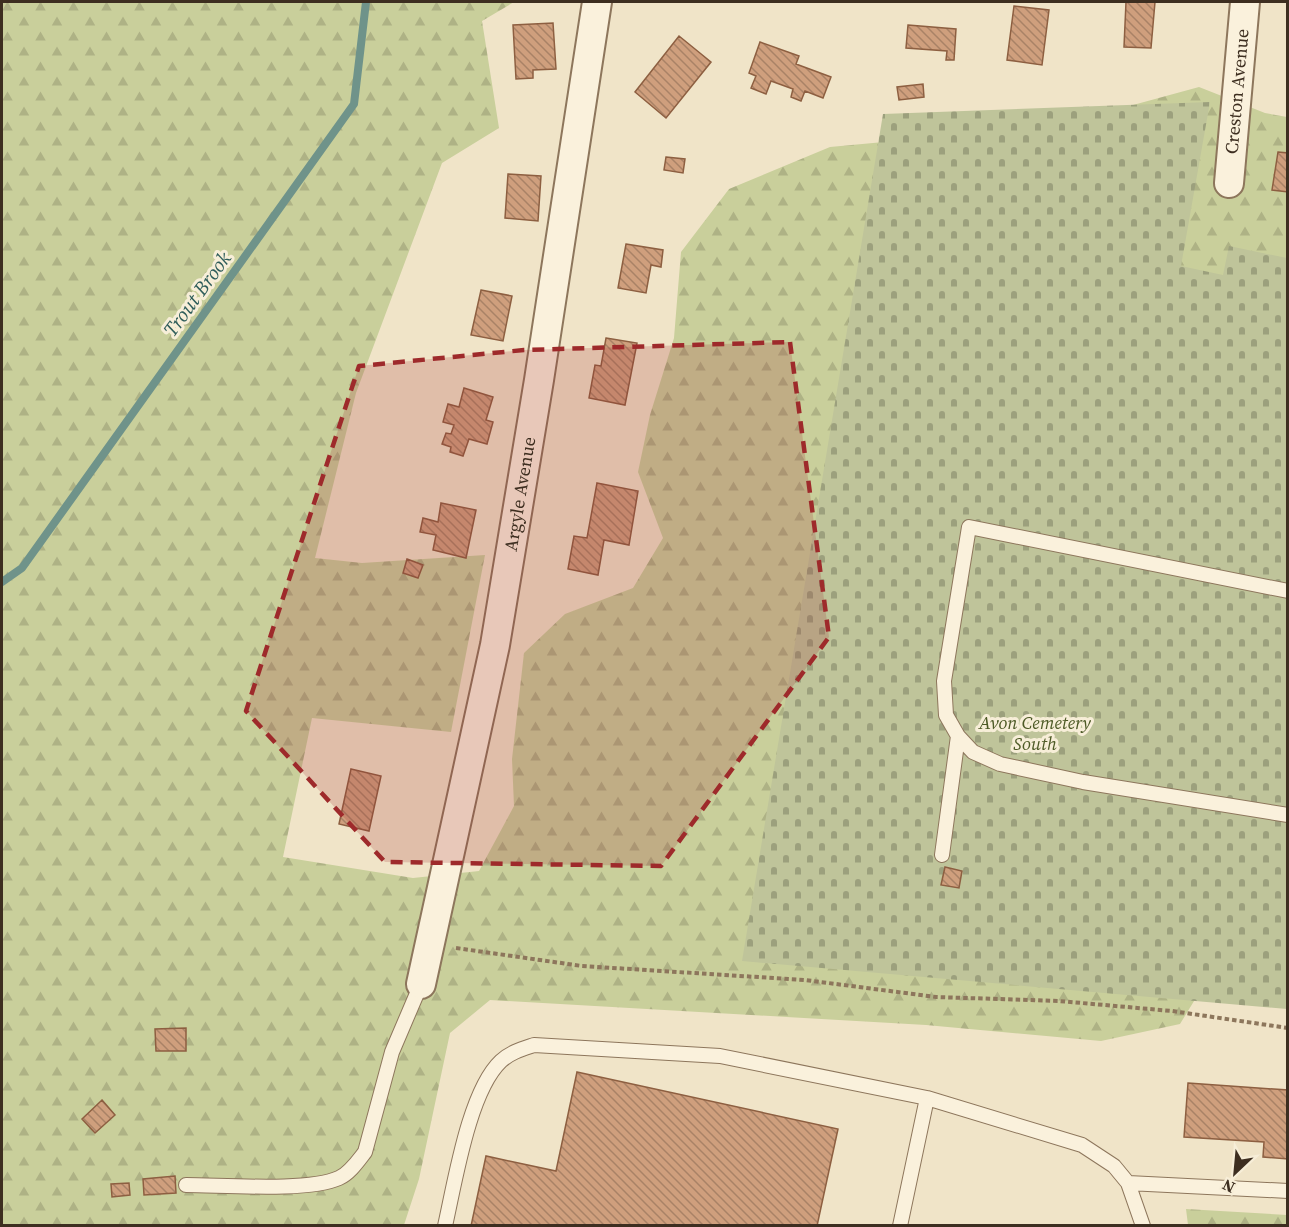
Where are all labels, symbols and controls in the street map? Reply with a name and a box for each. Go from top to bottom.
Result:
street label: Creston Avenue [1219,28,1255,155]
water label: Trout Brook [157,245,238,342]
street label: Argyle Avenue [498,435,541,553]
park label: Avon Cemetery South [978,710,1091,756]
north arrow [1205,1143,1265,1203]
text: N [1218,1174,1238,1199]

